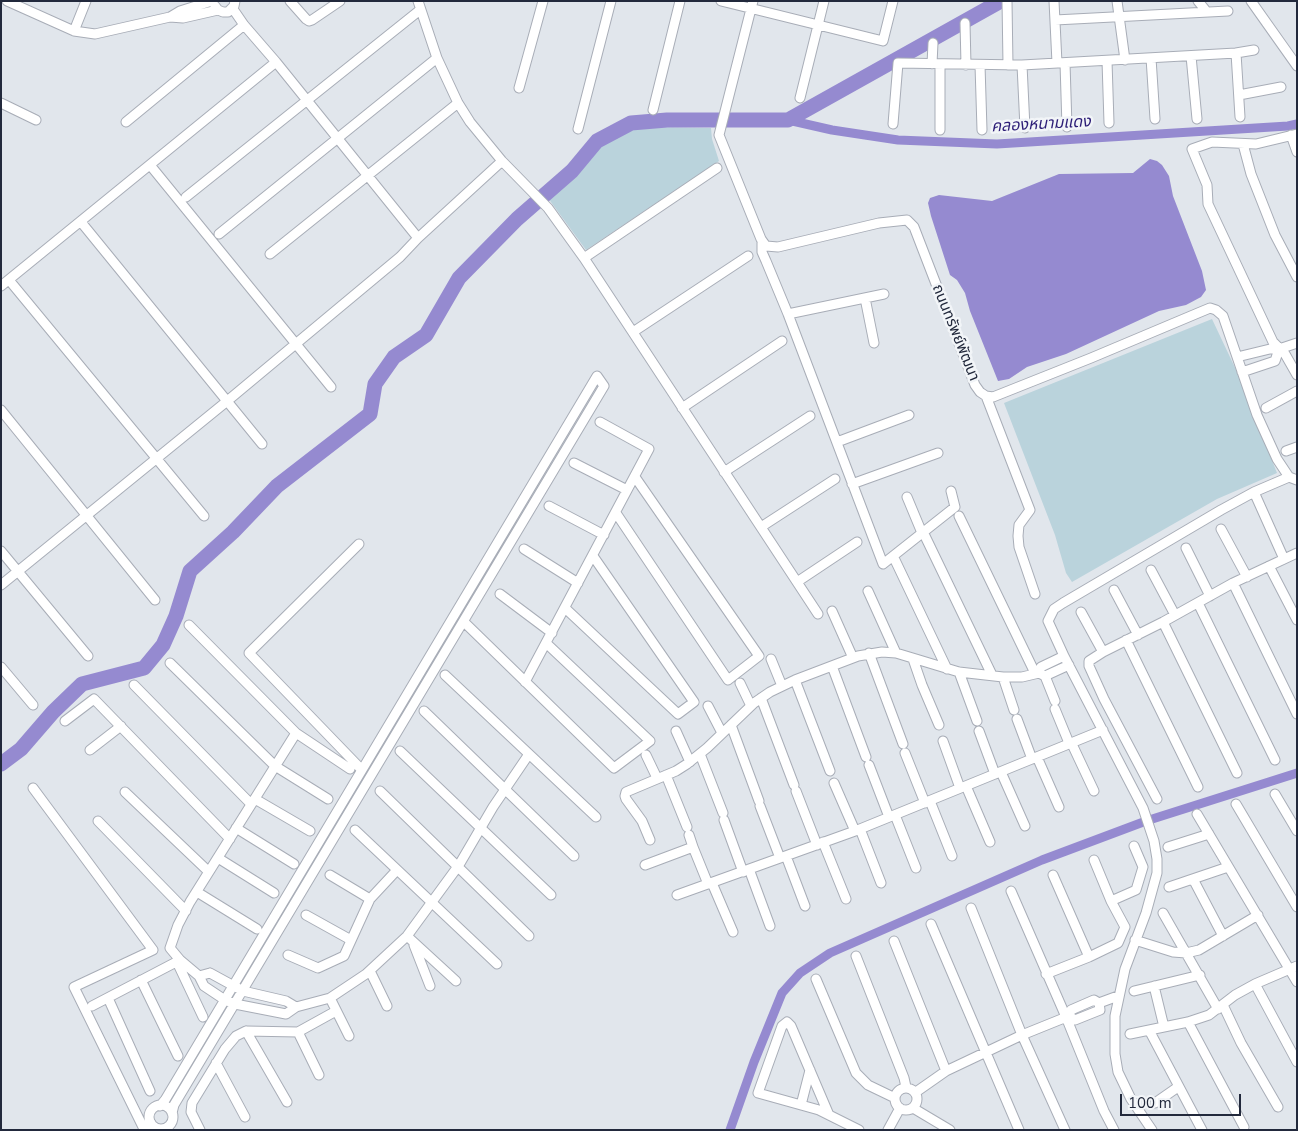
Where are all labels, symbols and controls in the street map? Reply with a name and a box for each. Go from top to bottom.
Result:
water label: คลองหนามแดง [991,113,1091,137]
street label: ถนนทรัพย์พัฒนา [927,282,983,384]
scale bar [1123,1084,1244,1116]
text: 100 m [1128,1093,1172,1113]

